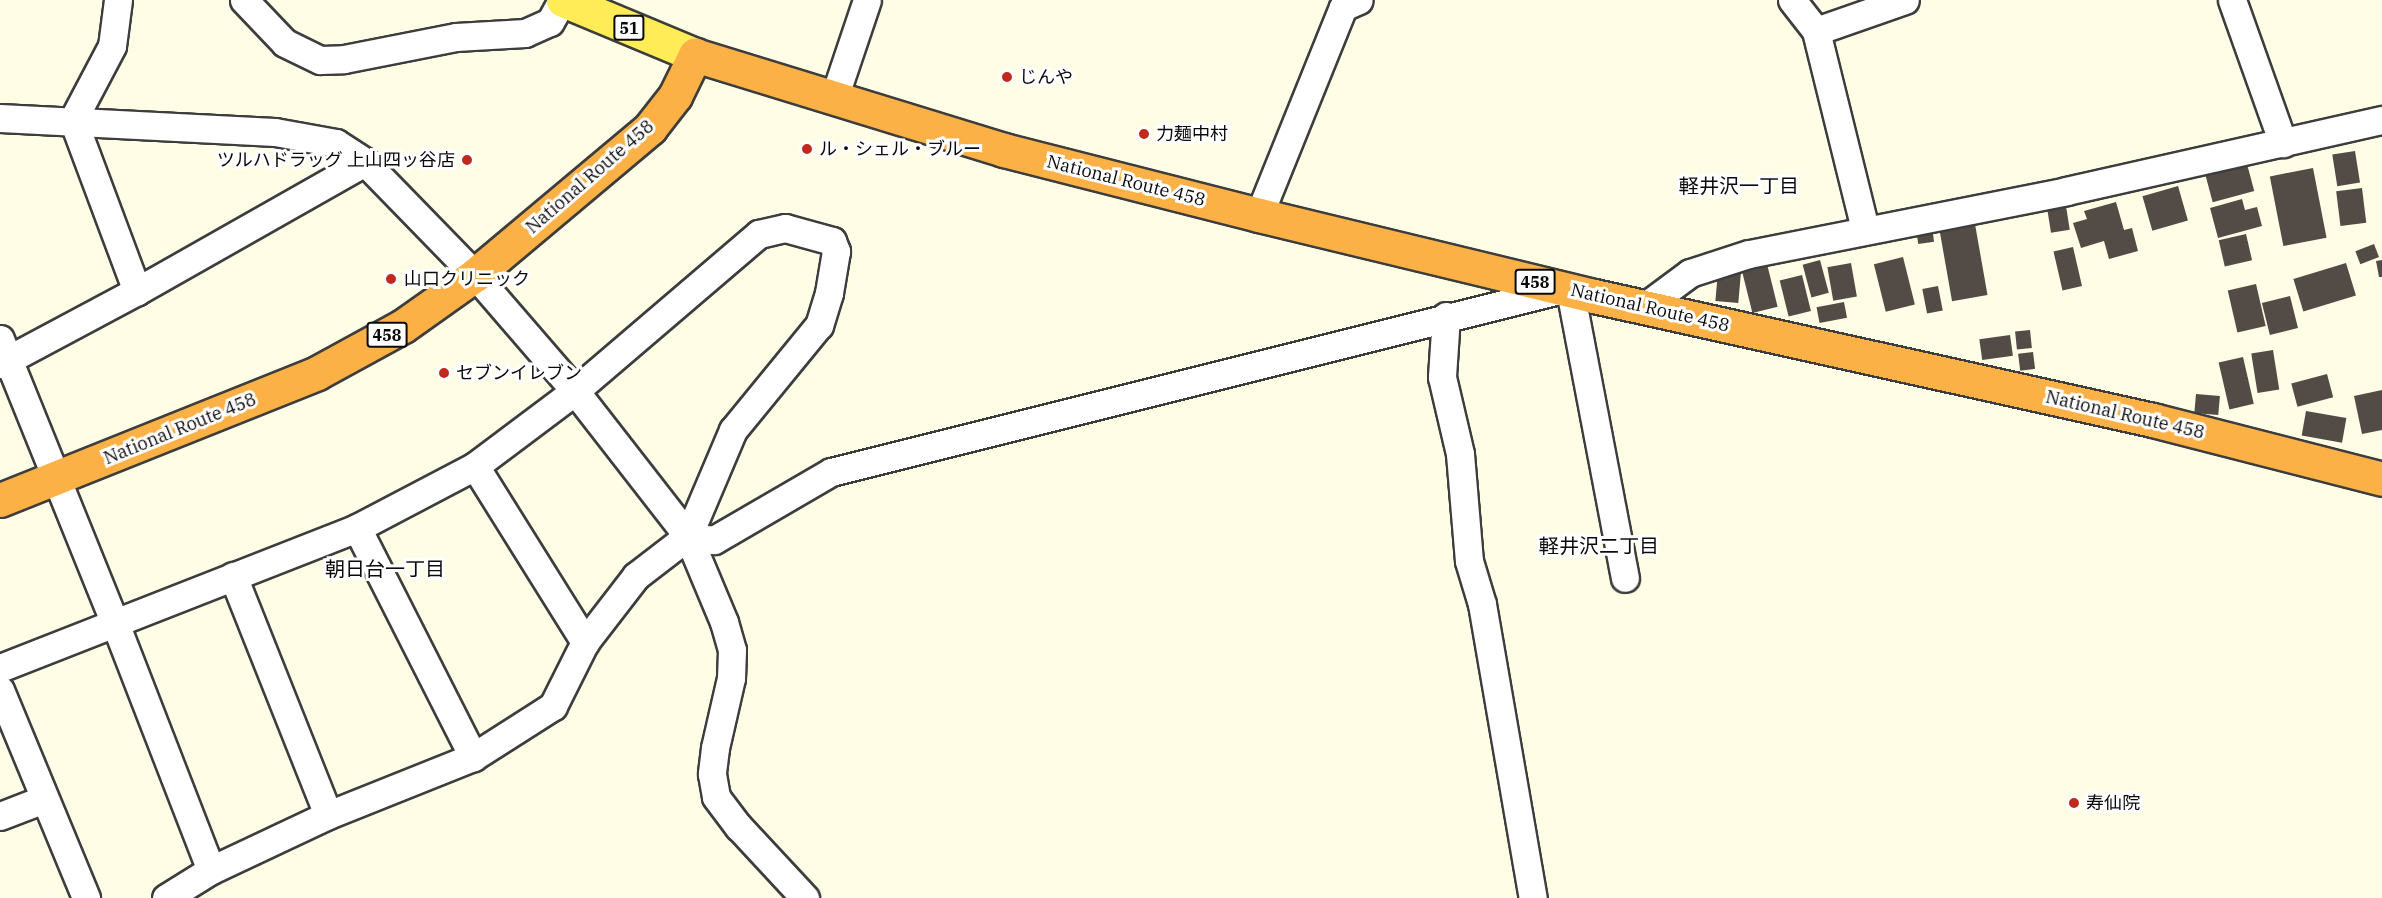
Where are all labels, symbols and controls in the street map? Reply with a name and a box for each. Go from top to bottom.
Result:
road number: 51 [612,15,646,41]
place label: じんや [1019,66,1073,88]
marker: じんや [1000,70,1014,84]
street label: National Route 458 [522,116,658,238]
place label: 力麺中村 [1156,123,1228,145]
marker: 力麺中村 [1137,127,1151,141]
place label: ル・シェル・ブルー [819,138,981,160]
marker: ル・シェル・ブルー [800,142,814,156]
place label: ツルハドラッグ 上山四ッ谷店 [217,149,455,171]
street label: National Route 458 [1045,151,1207,211]
marker: ツルハドラッグ 上山四ッ谷店 [460,153,474,167]
district label: 軽井沢一丁目 [1679,173,1799,197]
place label: 山口クリニック [404,268,530,290]
road number: 458 [1514,269,1556,295]
marker: 山口クリニック [382,270,400,288]
street label: National Route 458 [1568,279,1732,337]
road number: 458 [366,322,408,348]
place label: セブンイレブン [456,362,582,384]
marker: セブンイレブン [437,366,451,380]
street label: National Route 458 [2043,386,2207,444]
street label: National Route 458 [101,389,259,469]
district label: 軽井沢二丁目 [1539,533,1659,557]
district label: 朝日台一丁目 [325,556,445,580]
place label: 寿仙院 [2086,792,2140,814]
marker: 寿仙院 [2067,796,2081,810]

